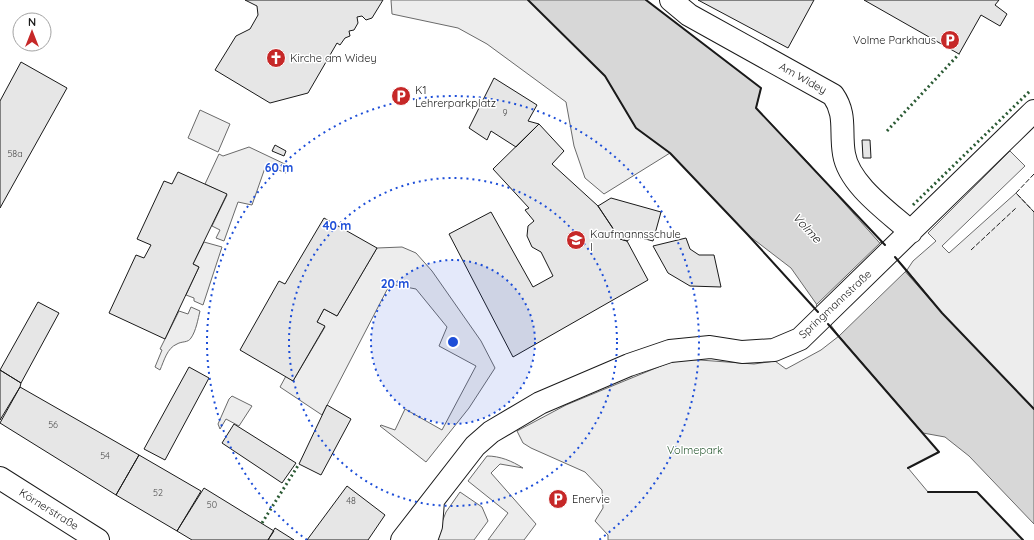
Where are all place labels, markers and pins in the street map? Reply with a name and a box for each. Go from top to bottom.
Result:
parking icon: Volme Parkhaus [939,29,961,51]
place label: Volme Parkhaus [853,33,936,47]
church icon: Kirche am Widey [265,47,287,69]
place label: Kirche am Widey [290,51,377,65]
place label: K1 Lehrerparkplatz [415,83,496,110]
parking icon: K1 Lehrerparkplatz [390,85,412,107]
place label: Kaufmannsschule I [590,227,681,254]
school or university icon: Kaufmannsschule I [565,229,587,251]
centre of rings [446,335,460,349]
parking icon: Enervie [547,488,569,510]
place label: Enervie [572,492,610,506]

